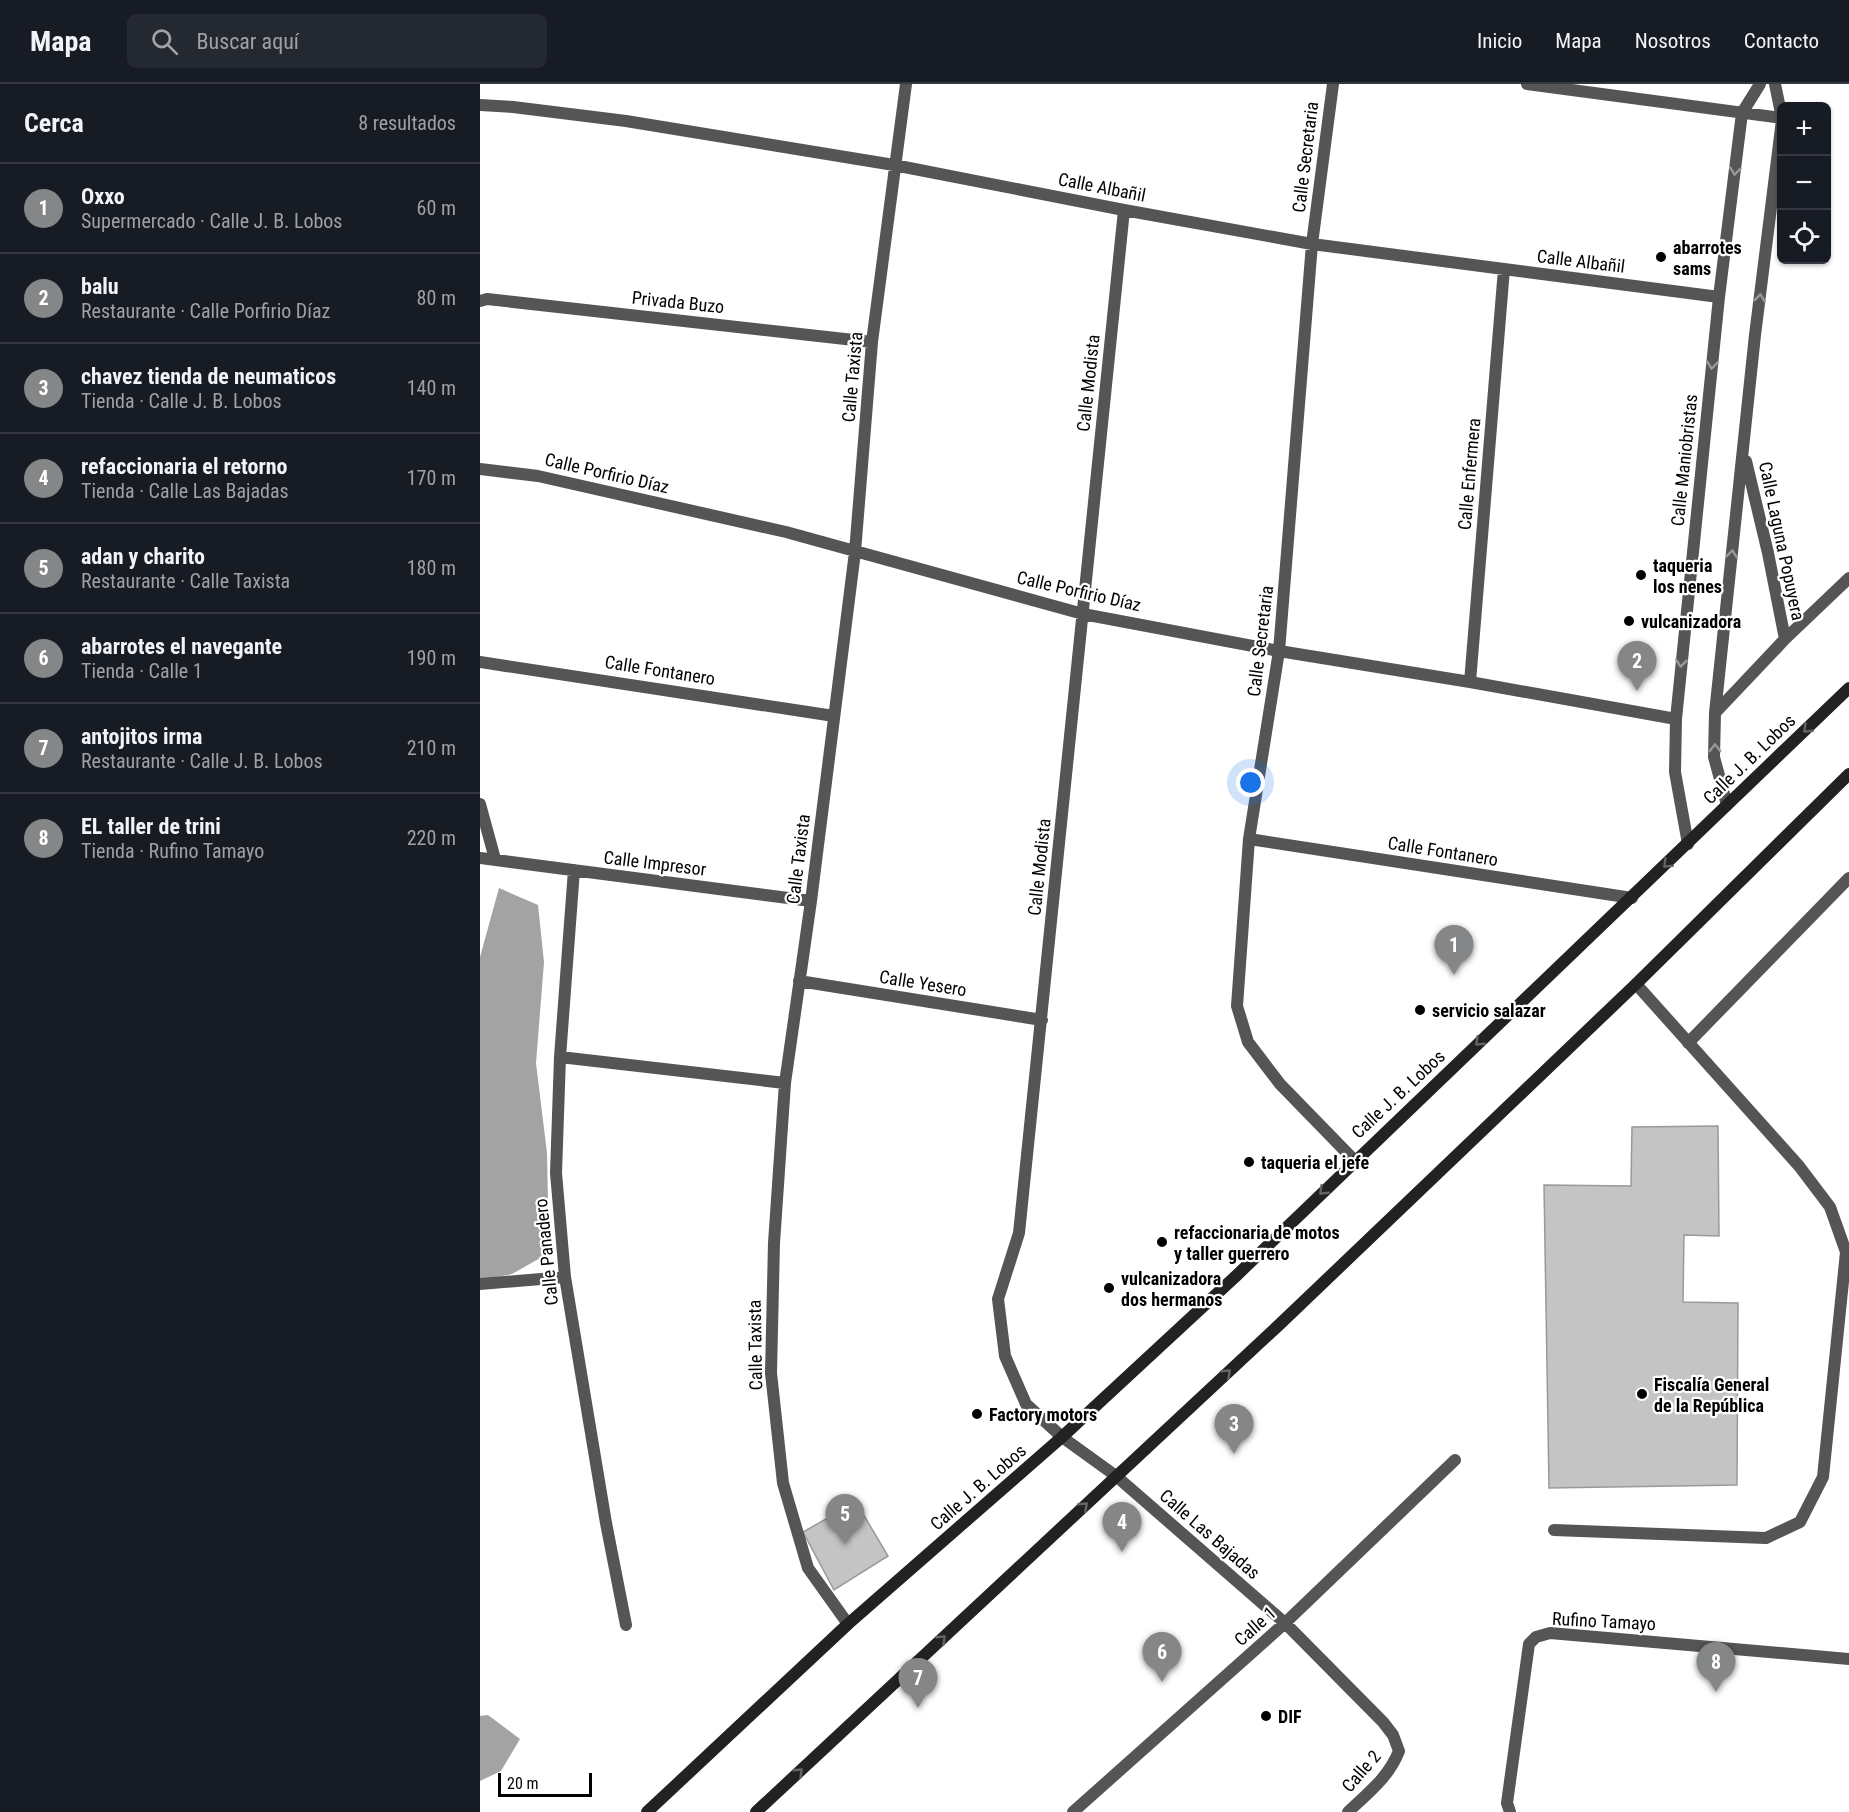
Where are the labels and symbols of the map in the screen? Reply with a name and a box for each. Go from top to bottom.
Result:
street label: Calle Secretaria [1288,100,1322,214]
one-way arrow [1729,167,1742,176]
street label: Calle Albañil [1056,168,1148,206]
place label: abarrotes sams [1673,237,1742,279]
street label: Calle Albañil [1536,245,1626,277]
marker: abarrotes sams [1654,250,1668,264]
street label: Privada Buzo [631,287,725,317]
one-way arrow [1753,293,1766,302]
street label: Calle Taxista [838,331,866,423]
street label: Calle Modista [1072,333,1104,433]
one-way arrow [1706,360,1719,369]
street label: Calle Maniobristas [1667,393,1701,527]
street label: Calle Enfermera [1454,417,1484,531]
street label: Calle Porfirio Díaz [543,449,671,497]
street label: Calle Laguna Popuyera [1755,460,1809,622]
one-way arrow [1725,550,1738,559]
place label: taqueria los nenes [1653,555,1722,597]
street label: Calle Porfirio Díaz [1015,567,1143,615]
marker: taqueria los nenes [1634,568,1648,582]
street label: Calle Secretaria [1243,584,1277,698]
place label: vulcanizadora [1641,611,1741,632]
marker: vulcanizadora [1622,614,1636,628]
pin: 2 [1618,642,1656,691]
street label: Calle Fontanero [603,651,717,689]
one-way arrow [1675,659,1688,668]
street label: Calle J. B. Lobos [1699,710,1799,808]
one-way arrow [1803,722,1813,733]
one-way arrow [1709,744,1721,753]
your location [1236,768,1265,797]
street label: Calle Taxista [782,813,814,905]
street label: Calle Modista [1023,817,1055,917]
street label: Calle Fontanero [1386,832,1500,870]
street label: Calle Impresor [603,846,708,880]
one-way arrow [1663,857,1674,868]
pin: 1 [1434,926,1474,975]
street label: Calle Yesero [878,966,968,1000]
place label: servicio salazar [1432,1000,1546,1021]
marker: servicio salazar [1413,1003,1427,1017]
one-way arrow [1476,1035,1486,1046]
street label: Calle J. B. Lobos [1347,1046,1449,1142]
place label: taqueria el jefe [1261,1152,1370,1173]
marker: taqueria el jefe [1242,1155,1256,1169]
one-way arrow [1319,1184,1329,1195]
street label: Calle Panadero [530,1198,562,1306]
place label: refaccionaria de motos y taller guerrero [1174,1222,1340,1264]
marker: refaccionaria de motos y taller guerrero [1155,1235,1169,1249]
place label: vulcanizadora dos hermanos [1121,1268,1222,1310]
marker: vulcanizadora dos hermanos [1102,1281,1116,1295]
street label: Calle Taxista [744,1300,766,1390]
one-way arrow [1220,1370,1231,1381]
place label: Fiscalía General de la República [1654,1374,1769,1416]
marker: Fiscalía General de la República [1635,1387,1649,1401]
place label: Factory motors [989,1404,1097,1425]
pin: 3 [1214,1404,1254,1454]
marker: Factory motors [970,1407,984,1421]
street label: Calle J. B. Lobos [926,1440,1030,1534]
street label: Calle Las Bajadas [1156,1485,1264,1583]
pin: 5 [826,1494,865,1544]
one-way arrow [1078,1502,1088,1513]
pin: 4 [1102,1502,1142,1552]
street label: Calle 1 [1230,1602,1280,1650]
street label: Rufino Tamayo [1551,1608,1657,1634]
pin: 6 [1142,1632,1182,1682]
one-way arrow [935,1635,946,1646]
pin: 8 [1696,1642,1736,1692]
pin: 7 [898,1658,938,1708]
place label: DIF [1278,1706,1302,1727]
marker: DIF [1259,1709,1273,1723]
street label: Calle 2 [1337,1746,1385,1796]
one-way arrow [793,1768,803,1779]
scale bar [498,1770,592,1798]

